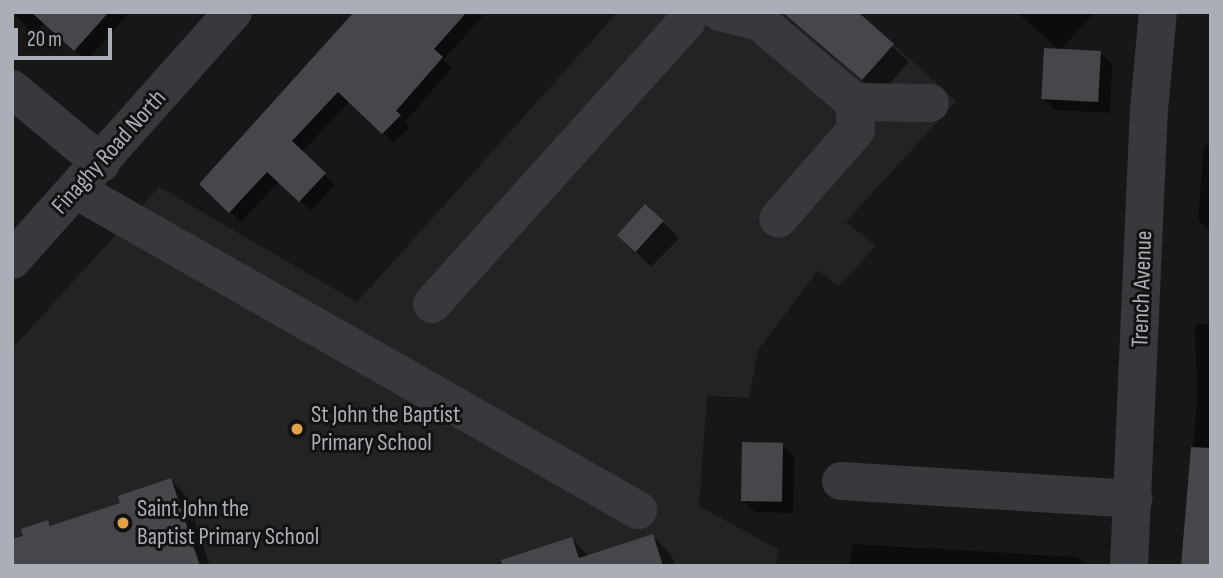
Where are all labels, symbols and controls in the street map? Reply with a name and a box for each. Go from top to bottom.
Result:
scale bar [18,14,116,58]
text: 20 m [27,27,62,52]
street label: Finaghy Road North [46,84,172,220]
street label: Trench Avenue [1126,230,1158,348]
place label: St John the Baptist Primary School [311,401,460,457]
marker: St John the Baptist Primary School [289,421,305,437]
place label: Saint John the Baptist Primary School [137,495,319,551]
marker: Saint John the Baptist Primary School [115,515,131,531]

